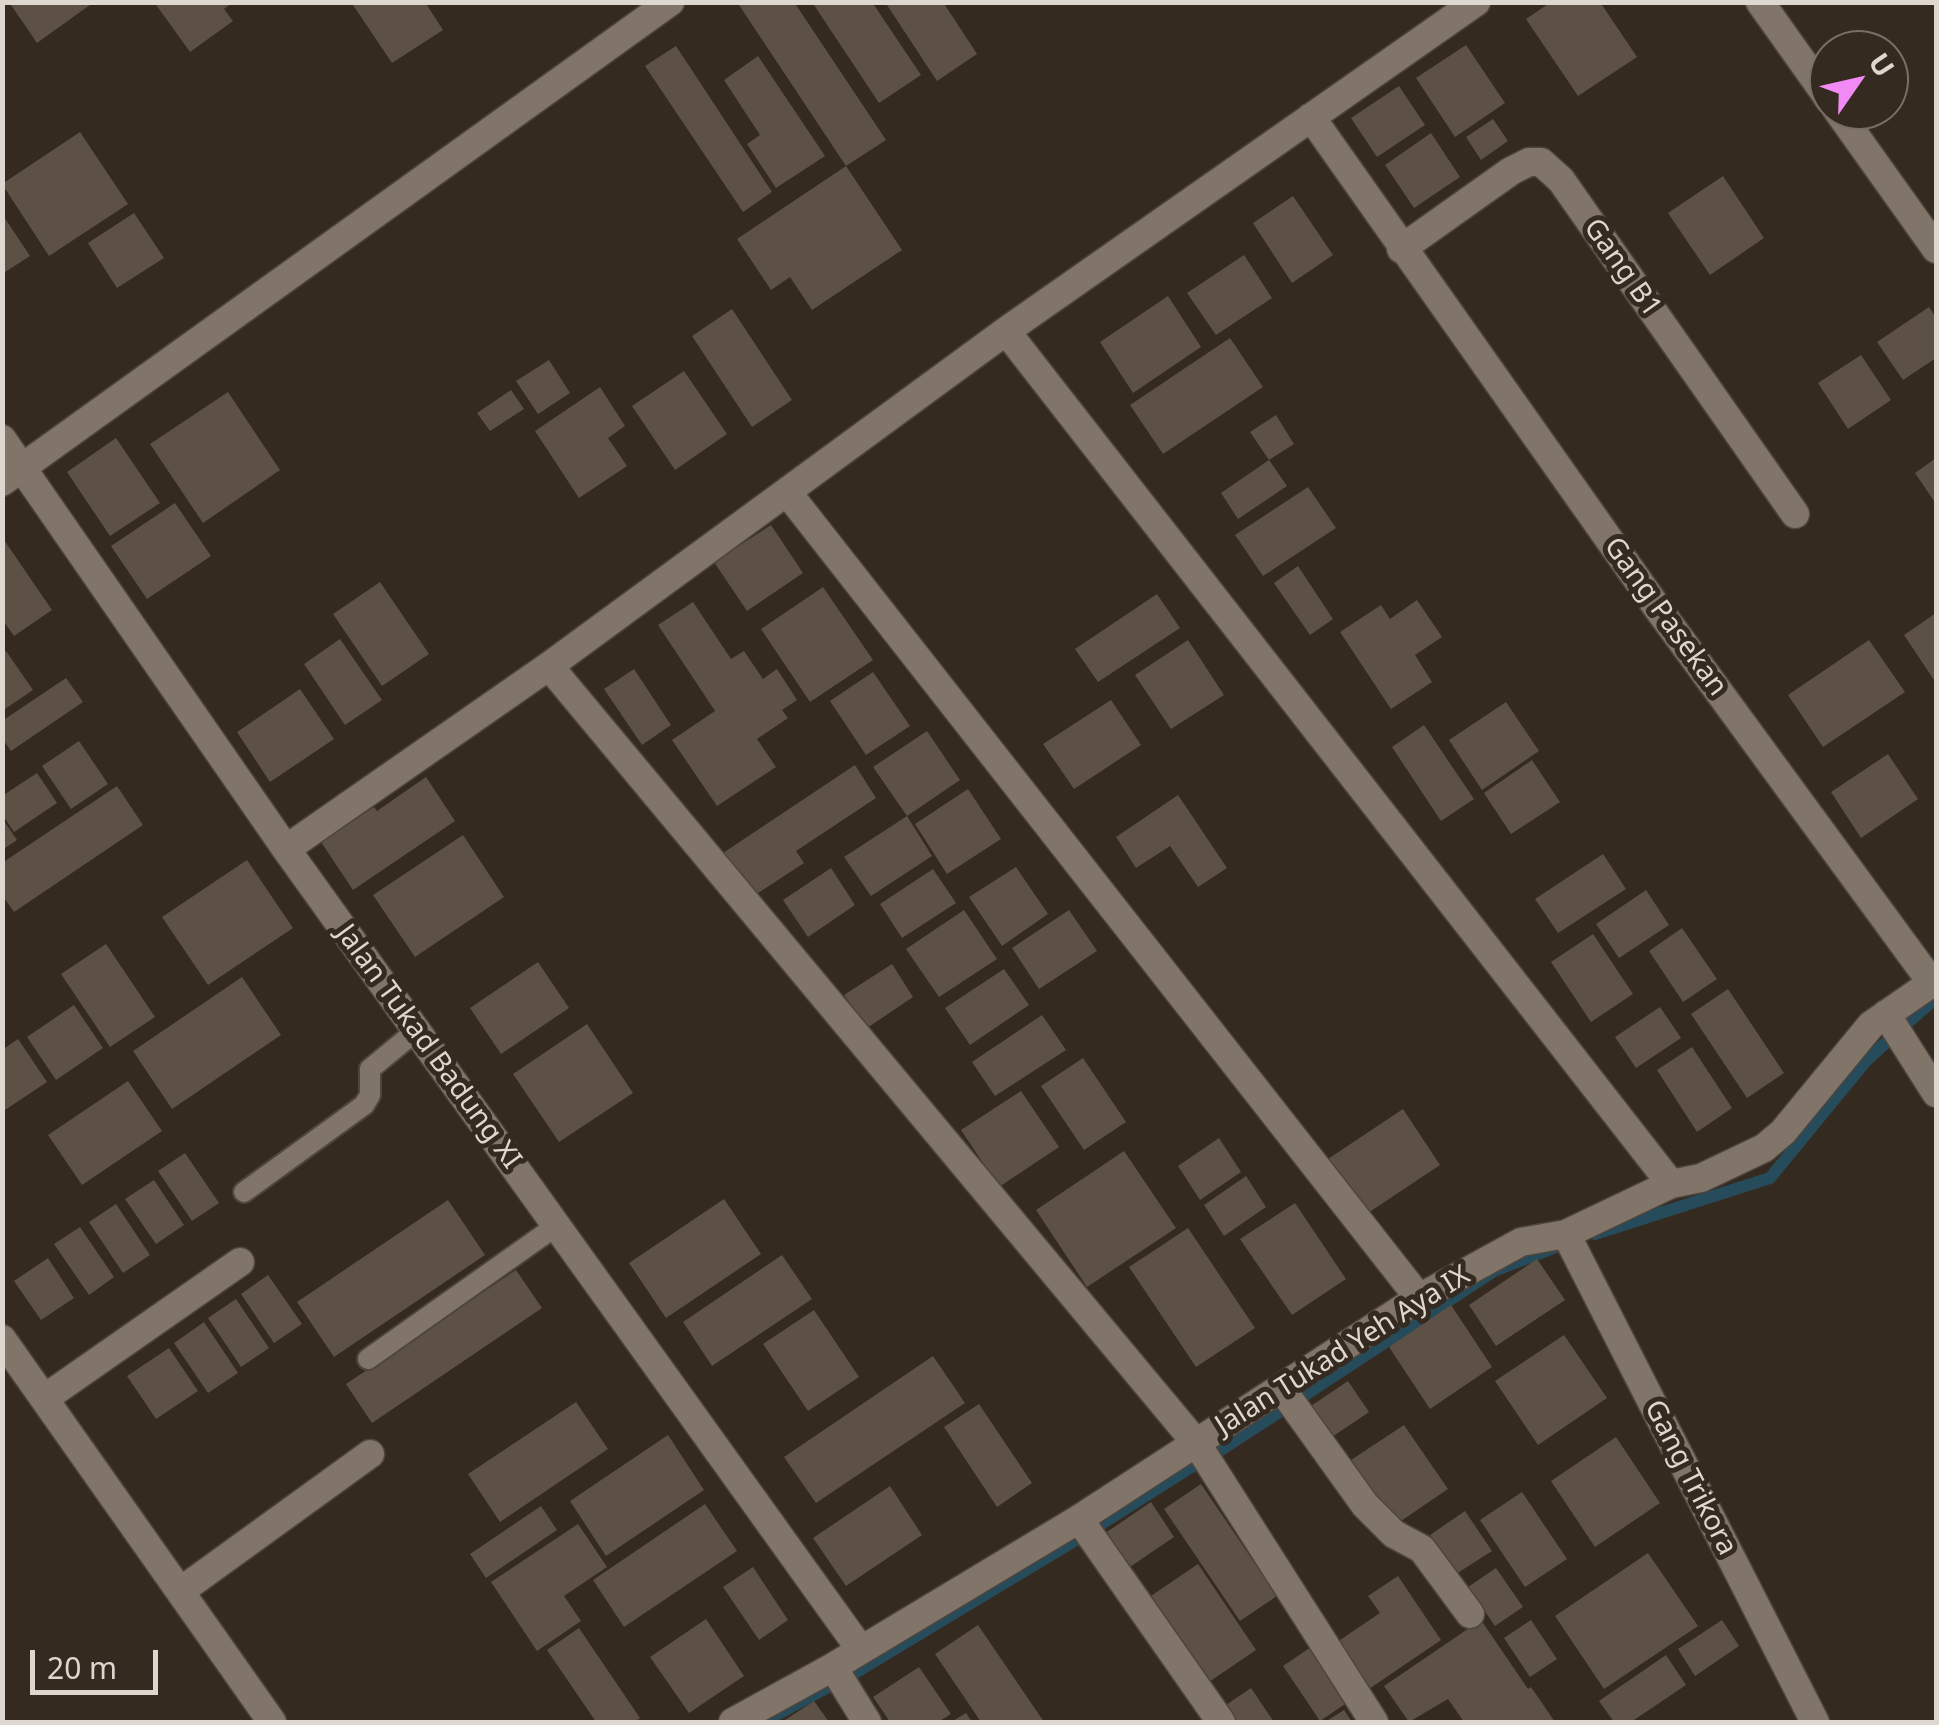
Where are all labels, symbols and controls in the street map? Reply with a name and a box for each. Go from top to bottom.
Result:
north arrow [1809,30,1909,130]
text: U [1861,45,1904,84]
street label: Gang B1 [1576,212,1668,324]
street label: Gang Pasekan [1596,531,1734,703]
street label: Jalan Tukad Badung XI [328,918,528,1176]
street label: Jalan Tukad Yeh Aya IX [1210,1259,1476,1443]
street label: Gang Trikora [1637,1395,1743,1561]
scale bar [35,1630,162,1692]
text: 20 m [47,1647,117,1688]

